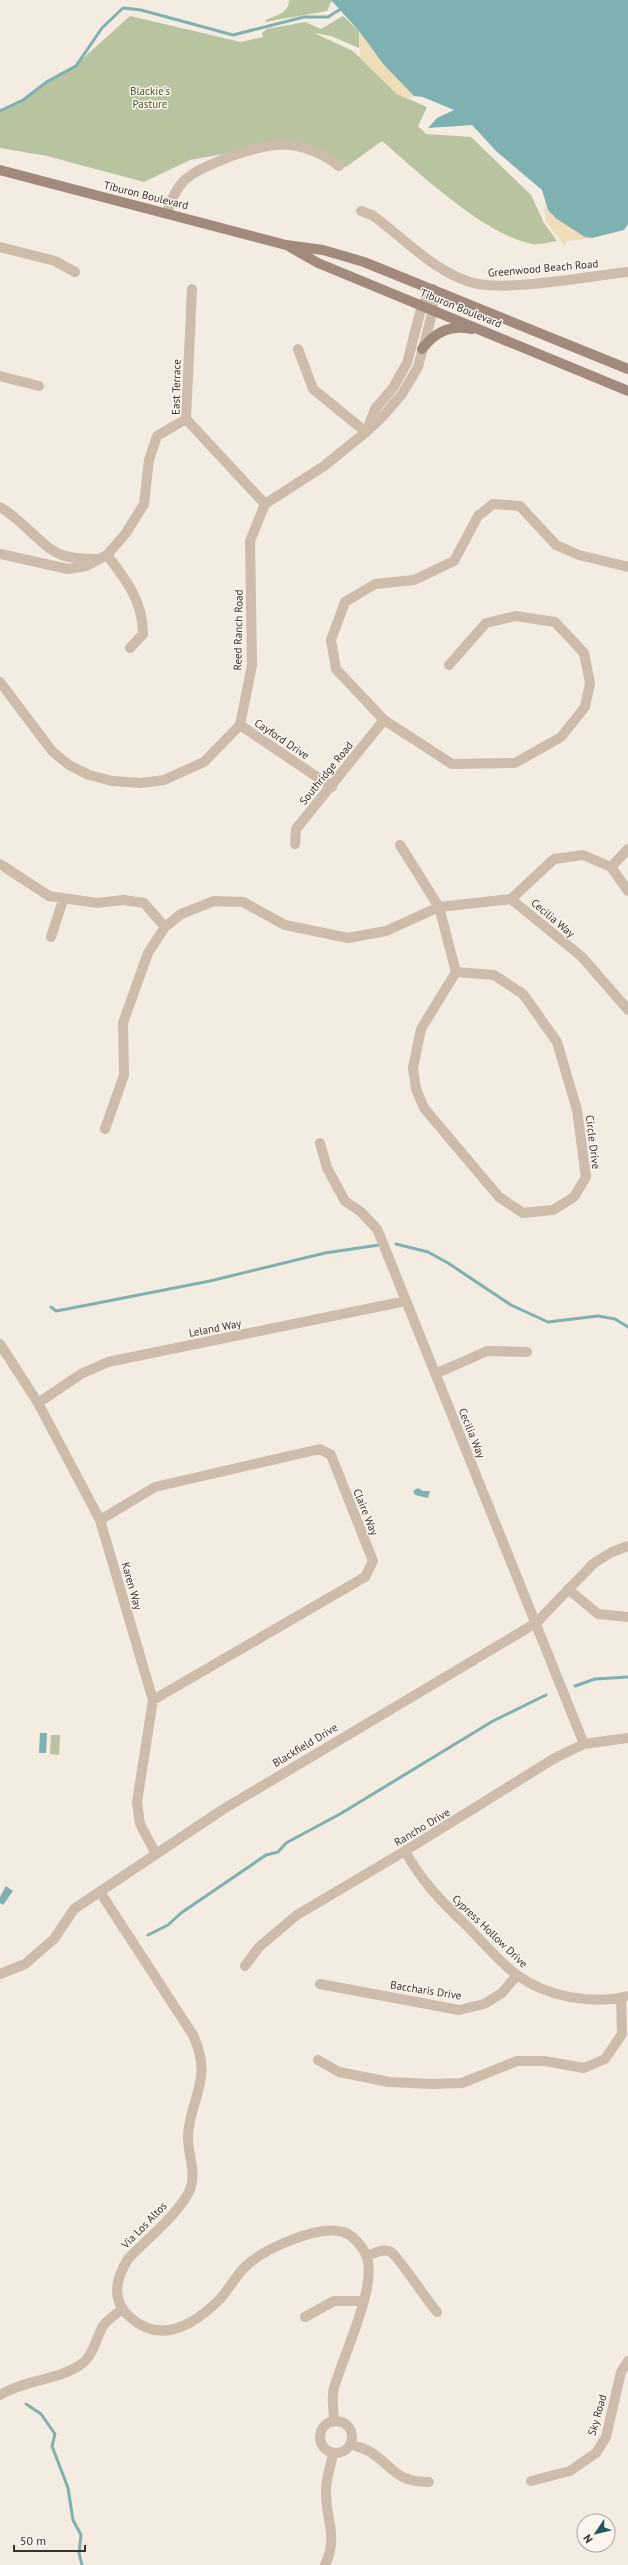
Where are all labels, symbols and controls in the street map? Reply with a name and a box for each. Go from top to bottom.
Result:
park label: Blackie's Pasture [130,84,170,111]
street label: Tiburon Boulevard [102,178,190,212]
street label: Greenwood Beach Road [487,256,599,280]
street label: Tiburon Boulevard [418,285,504,331]
street label: East Terrace [169,359,183,415]
street label: Reed Ranch Road [230,589,246,671]
street label: Cayford Drive [252,716,312,763]
street label: Southridge Road [296,738,356,808]
street label: Cecilia Way [528,896,578,941]
street label: Circle Drive [583,1114,603,1170]
street label: Leland Way [188,1316,243,1340]
street label: Cecilia Way [456,1406,489,1461]
street label: Claire Way [350,1487,382,1538]
street label: Karen Way [118,1560,146,1612]
street label: Blackfield Drive [270,1720,340,1770]
street label: Rancho Drive [392,1805,453,1849]
street label: Cypress Hollow Drive [449,1891,531,1971]
street label: Baccharis Drive [389,1977,463,2003]
street label: Via Los Altos [118,2198,170,2252]
street label: Sky Road [584,2393,610,2437]
north arrow [576,2513,616,2553]
scale bar [14,2527,85,2553]
text: N [580,2532,596,2546]
text: 50 m [20,2533,46,2548]

